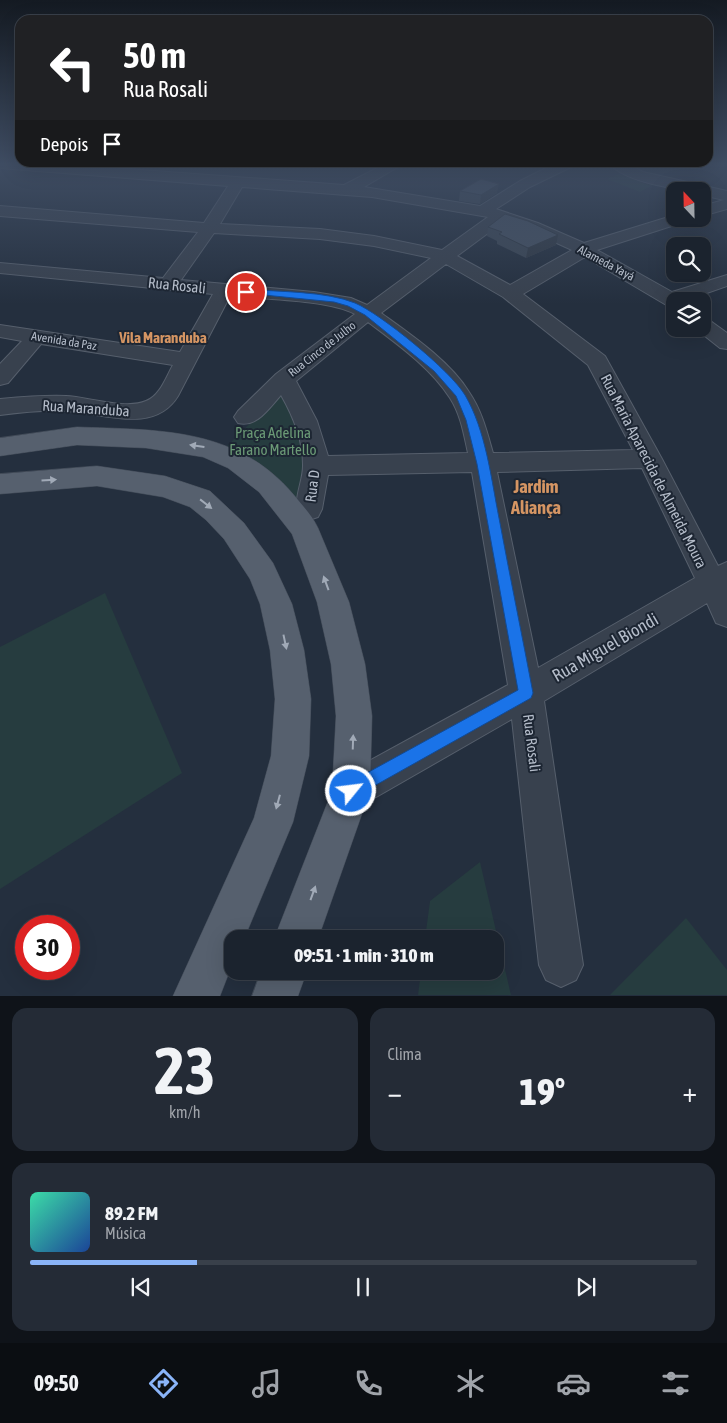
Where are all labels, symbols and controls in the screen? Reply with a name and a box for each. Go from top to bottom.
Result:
icon: left [40,35,105,100]
text: 50 m [123,35,186,75]
text: Rua Rosali [123,76,208,102]
icon: arrive [98,130,126,158]
text: Depois [40,133,88,155]
north arrow [666,182,711,228]
map controls [666,182,711,337]
button: search [666,237,711,282]
street label: Alameda Yayá [575,242,637,284]
pin [225,271,267,313]
street label: Rua Rosali [147,274,207,296]
icon: arrive [232,278,260,306]
button: layers [666,292,711,337]
street label: Rua Cinco de Julho [285,318,359,380]
street label: Avenida da Paz [30,329,98,353]
district label: Vila Maranduba [118,329,207,346]
street label: Rua Maria Aparecida de Almeida Moura [598,371,710,571]
street label: Rua Maranduba [42,396,130,420]
park label: Praça Adelina Farano Martello [229,424,317,458]
one-way arrow [189,442,205,450]
street label: Rua D [302,469,322,503]
one-way arrow [41,476,57,484]
district label: Jardim Aliança [510,476,561,518]
one-way arrow [199,499,213,509]
one-way arrow [322,576,329,591]
street label: Rua Miguel Biondi [548,608,662,686]
one-way arrow [281,635,289,650]
street label: Rua Rosali [520,713,544,773]
one-way arrow [349,734,357,750]
position arrow [324,764,376,816]
one-way arrow [274,795,282,810]
one-way arrow [309,885,317,900]
speed limit sign: 30 [15,915,80,980]
text: 09:51 · 1 min · 310 m [294,944,434,966]
text: 23 [154,1033,215,1108]
text: Clima [388,1045,422,1063]
text: 19° [519,1070,565,1113]
text: − [388,1076,402,1108]
text: + [682,1076,697,1108]
text: km/h [169,1103,201,1121]
text: 89.2 FM [105,1202,158,1224]
text: Música [105,1224,146,1242]
icon: previous [127,1273,155,1301]
icon: pause [349,1273,377,1301]
icon: next [572,1273,600,1301]
icon: directions [146,1366,181,1401]
icon: music [249,1366,284,1401]
icon: phone [351,1366,386,1401]
icon: climate [453,1366,488,1401]
icon: car [556,1366,591,1401]
icon: filters [658,1366,693,1401]
text: 09:50 [34,1370,79,1396]

